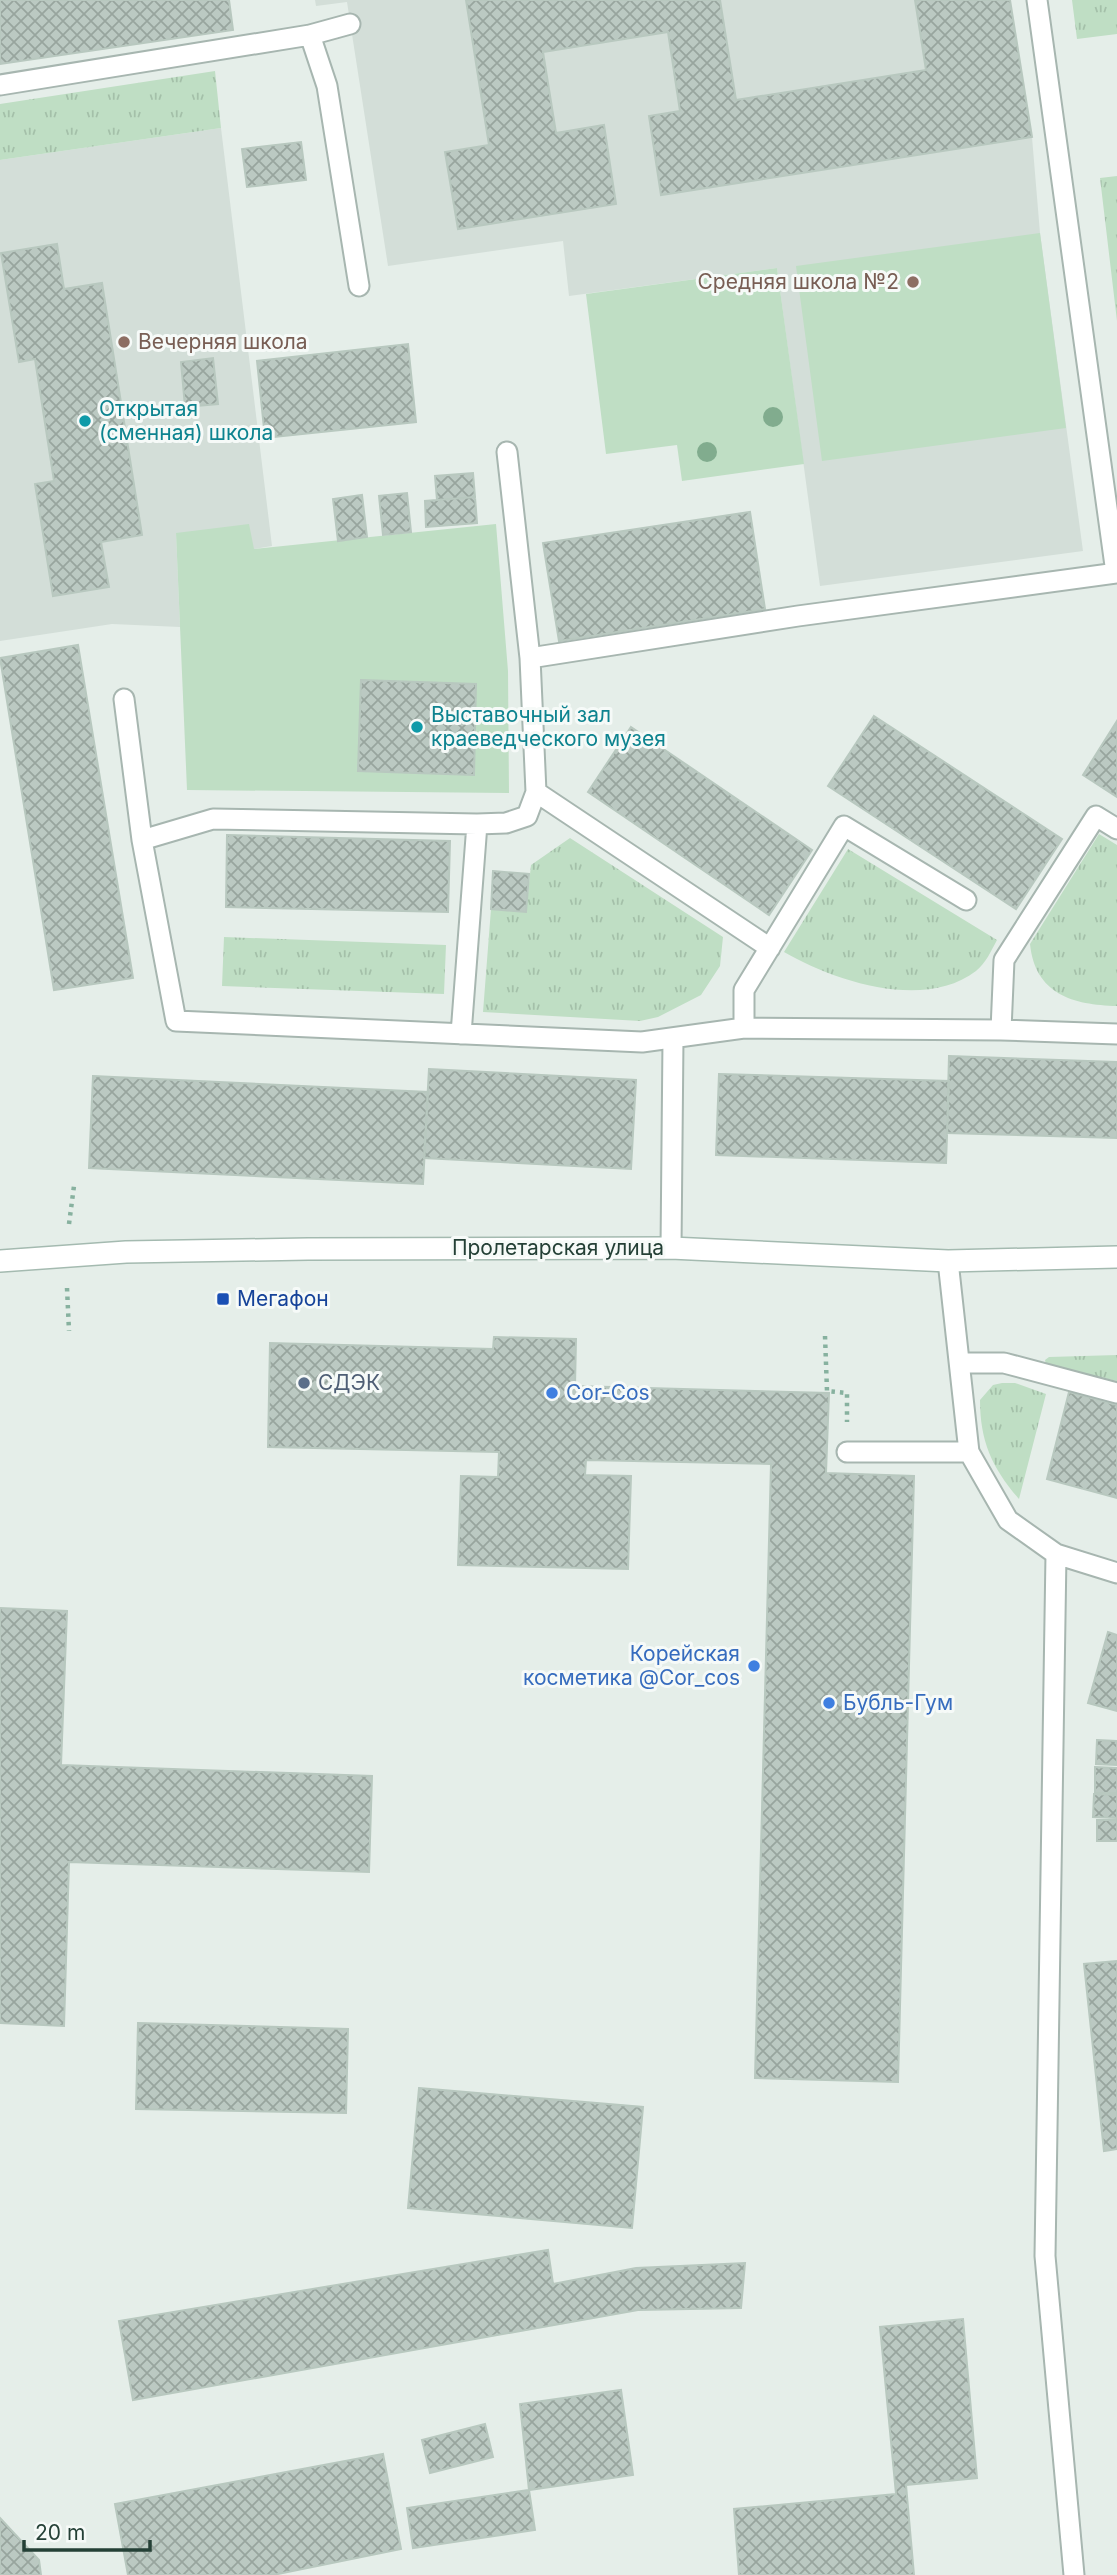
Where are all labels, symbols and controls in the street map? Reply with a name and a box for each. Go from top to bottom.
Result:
place label: Средняя школа №2 [697,269,899,294]
marker: Средняя школа №2 [905,274,921,290]
place label: Вечерняя школа [138,329,308,354]
marker: Вечерняя школа [116,334,132,350]
place label: Открытая (сменная) школа [99,396,273,445]
marker: Открытая (сменная) школа [77,413,93,429]
place label: Выставочный зал краеведческого музея [431,702,666,751]
marker: Выставочный зал краеведческого музея [409,719,425,735]
street label: Пролетарская улица [452,1235,664,1260]
place label: Мегафон [237,1286,329,1311]
marker: Мегафон [215,1291,231,1307]
place label: СДЭК [318,1370,380,1395]
marker: СДЭК [296,1375,312,1391]
place label: Cor-Cos [566,1380,650,1405]
marker: Cor-Cos [544,1385,560,1401]
place label: Корейская косметика @Cor_cos [523,1641,740,1690]
marker: Корейская косметика @Cor_cos [746,1658,762,1674]
place label: Бубль-Гум [843,1690,953,1715]
marker: Бубль-Гум [821,1695,837,1711]
scale bar [24,2508,150,2552]
text: 20 m [35,2520,85,2545]

